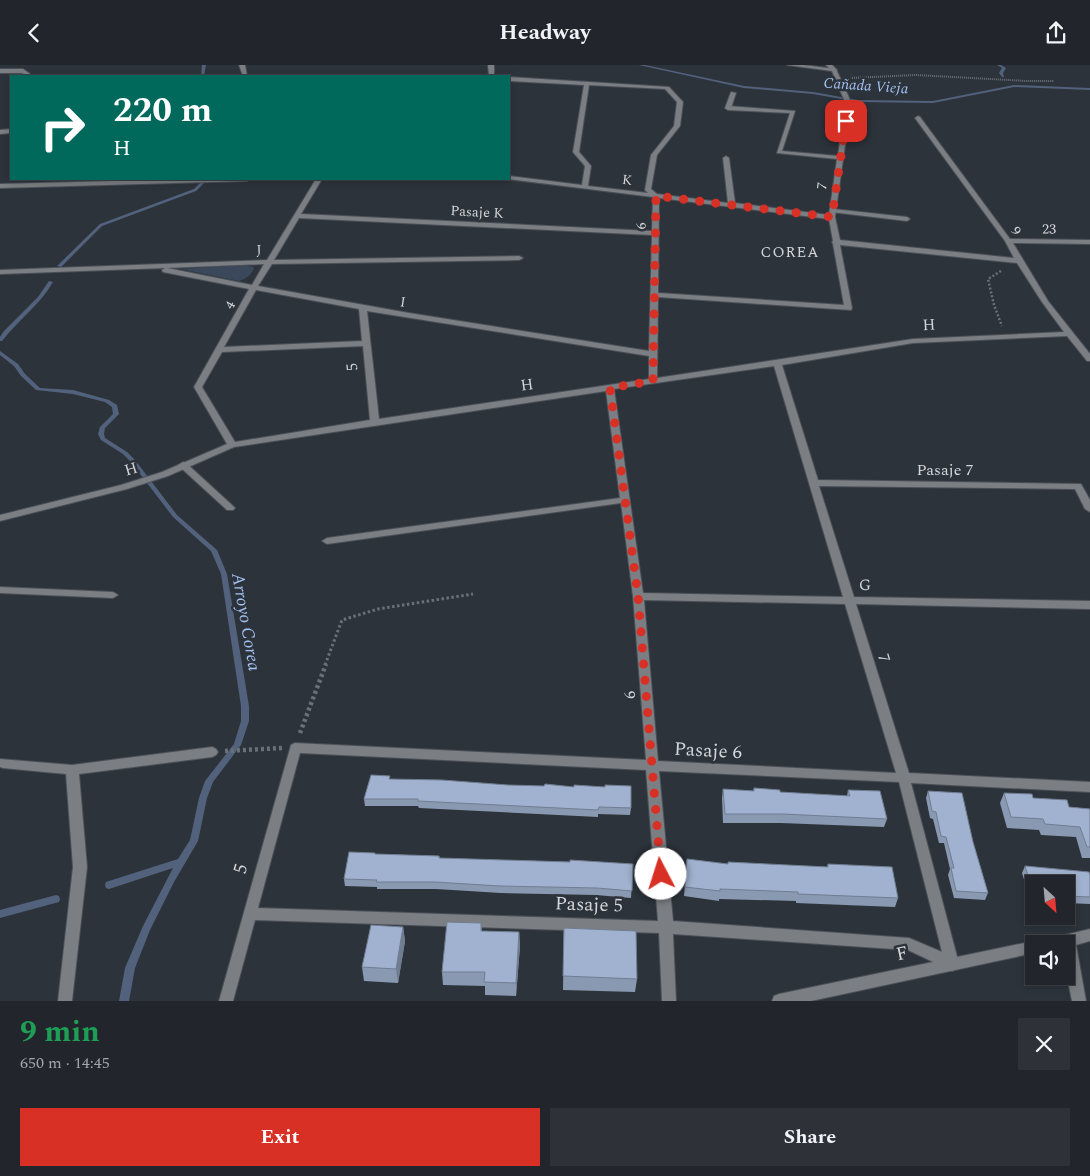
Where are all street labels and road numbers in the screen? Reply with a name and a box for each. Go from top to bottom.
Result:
street label: K [621,169,633,191]
street label: 7 [811,181,833,191]
street label: Pasaje K [450,200,504,224]
street label: 23 [1042,218,1056,240]
street label: 6 [630,222,652,230]
street label: 9 [1005,222,1027,240]
street label: J [256,239,262,261]
street label: I [399,291,407,313]
street label: 4 [219,297,241,313]
street label: H [922,313,936,337]
street label: 5 [340,362,364,372]
street label: H [519,372,535,398]
street label: H [121,456,141,482]
street label: Pasaje 7 [916,458,974,482]
street label: G [859,573,871,597]
street label: 7 [871,651,897,665]
street label: 6 [618,690,642,700]
street label: Pasaje 6 [673,735,743,767]
street label: 5 [226,860,256,878]
street label: Pasaje 5 [555,889,623,921]
street label: F [893,939,911,969]

